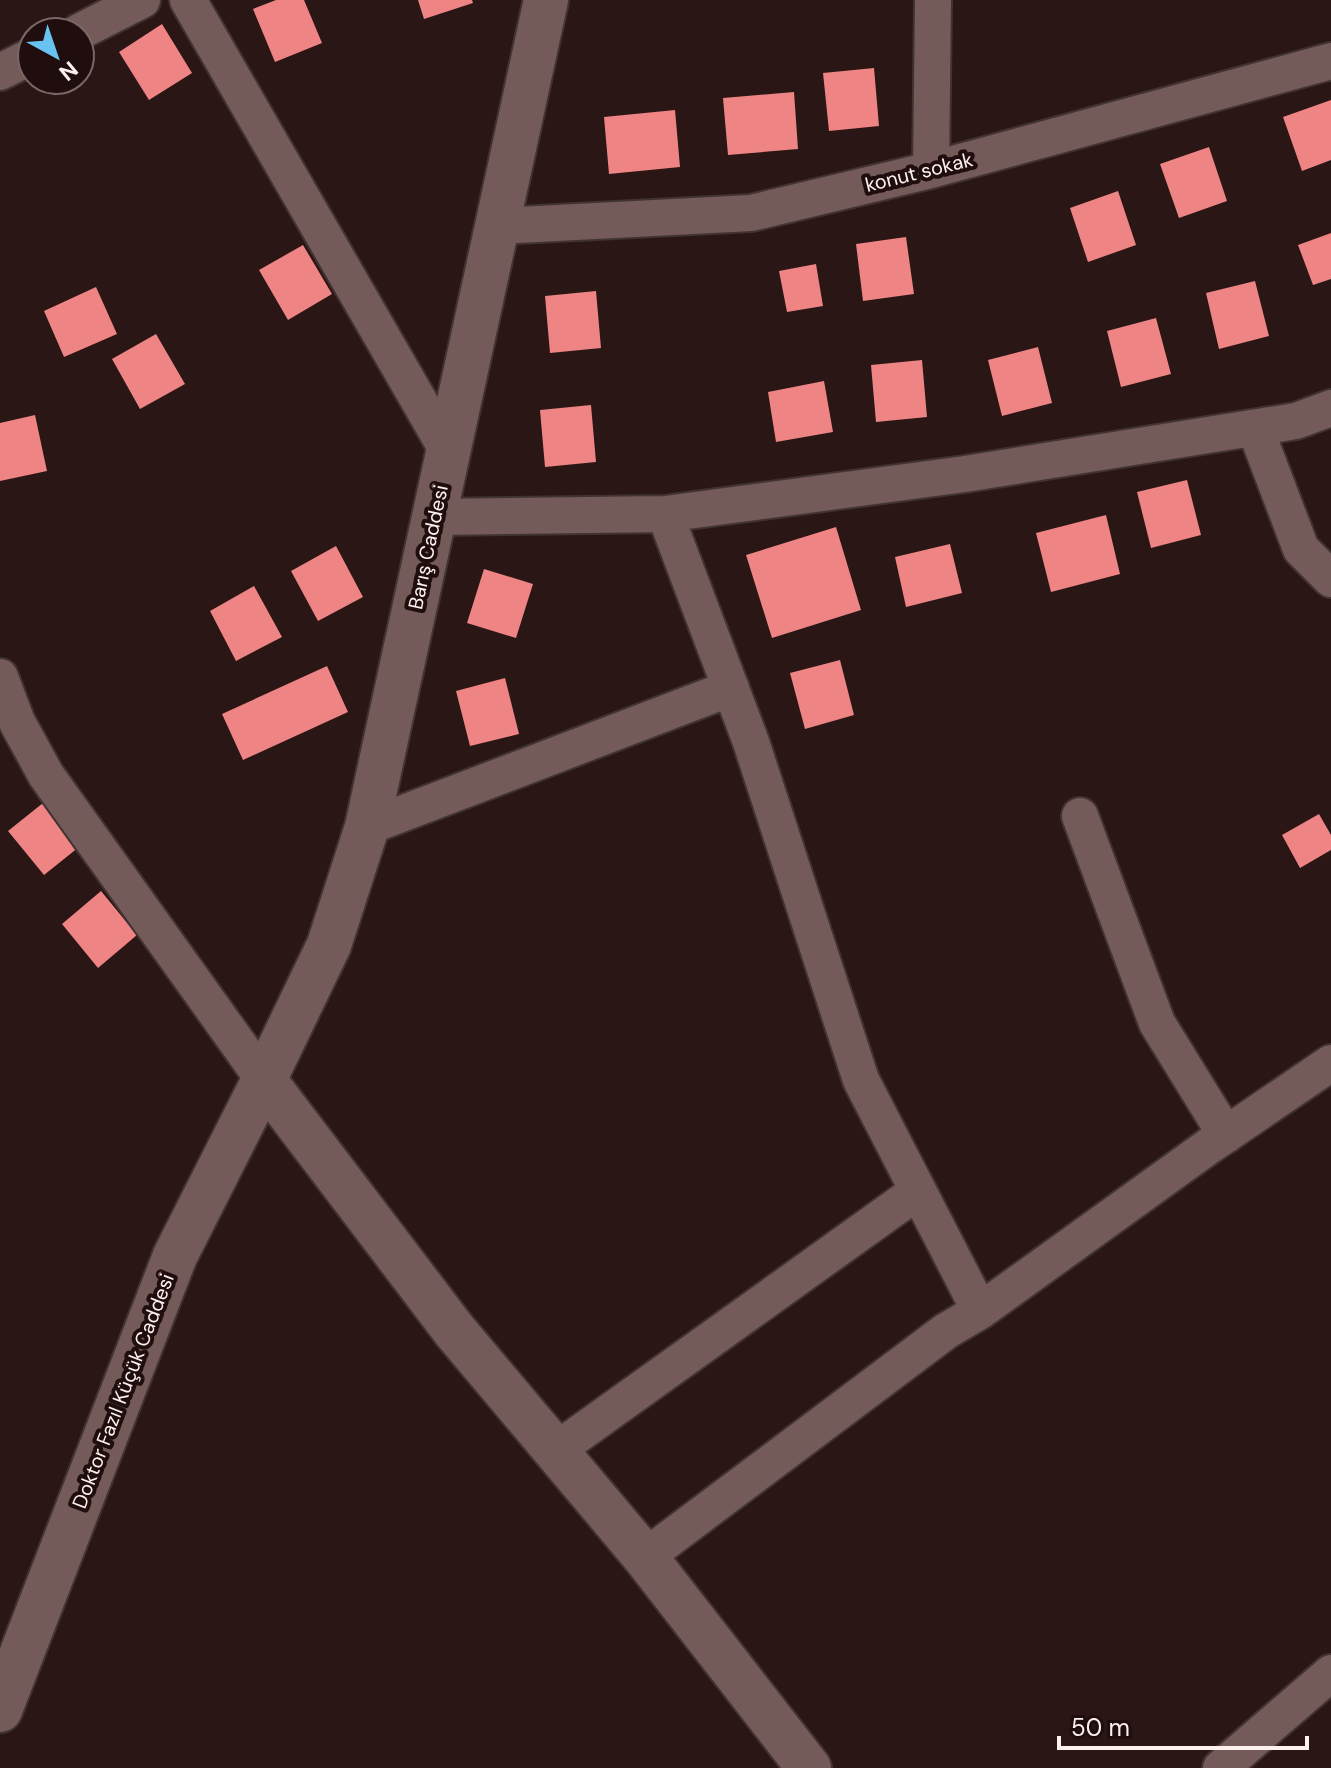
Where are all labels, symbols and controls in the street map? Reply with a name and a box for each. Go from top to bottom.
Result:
north arrow [16,16,96,96]
text: N [53,55,84,87]
street label: konut sokak [862,146,976,198]
street label: Barış Caddesi [402,482,454,612]
street label: Doktor Fazıl Küçük Caddesi [66,1270,180,1512]
scale bar [1059,1700,1307,1750]
text: 50 m [1071,1712,1130,1743]

